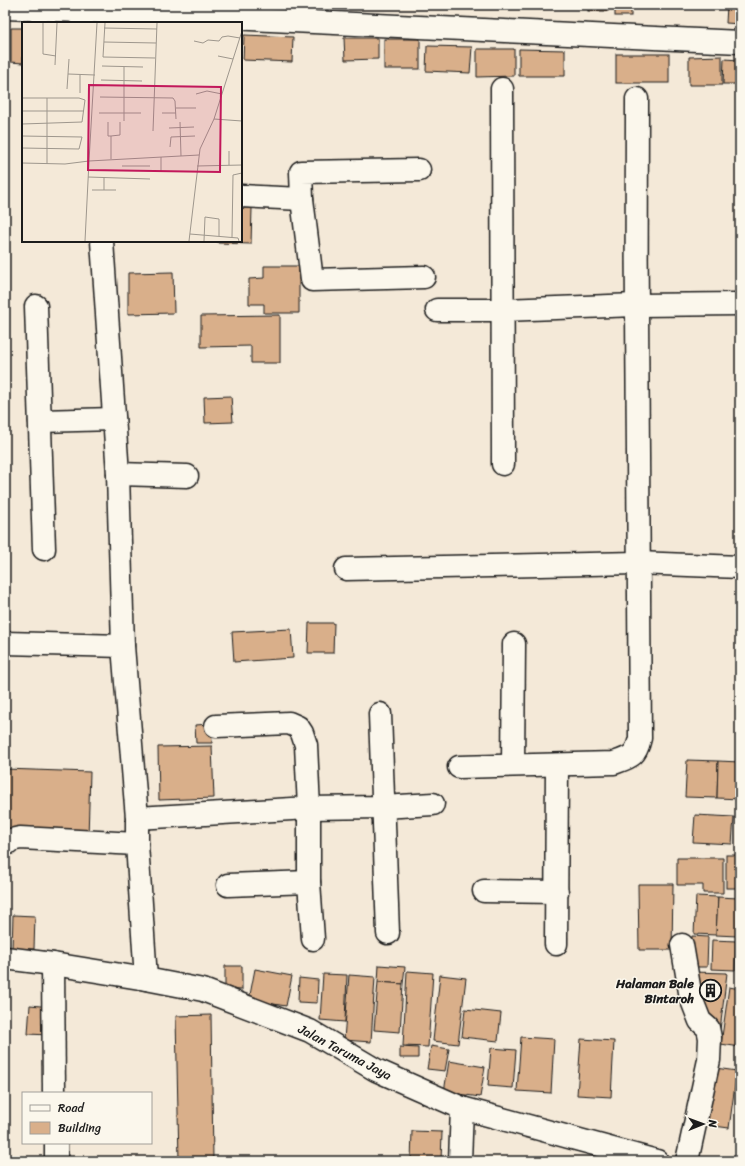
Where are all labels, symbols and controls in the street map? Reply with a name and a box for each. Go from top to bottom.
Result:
inset map [22,22,242,242]
place label: Halaman Bale Bintaroh [615,972,694,1010]
building icon: Halaman Bale Bintaroh [697,977,723,1003]
street label: Jalan Taruma Jaya [293,1017,397,1087]
legend [22,1092,152,1144]
text: Road [58,1097,85,1119]
north arrow [683,1104,723,1144]
text: Building [58,1117,101,1139]
text: N [703,1119,722,1128]

